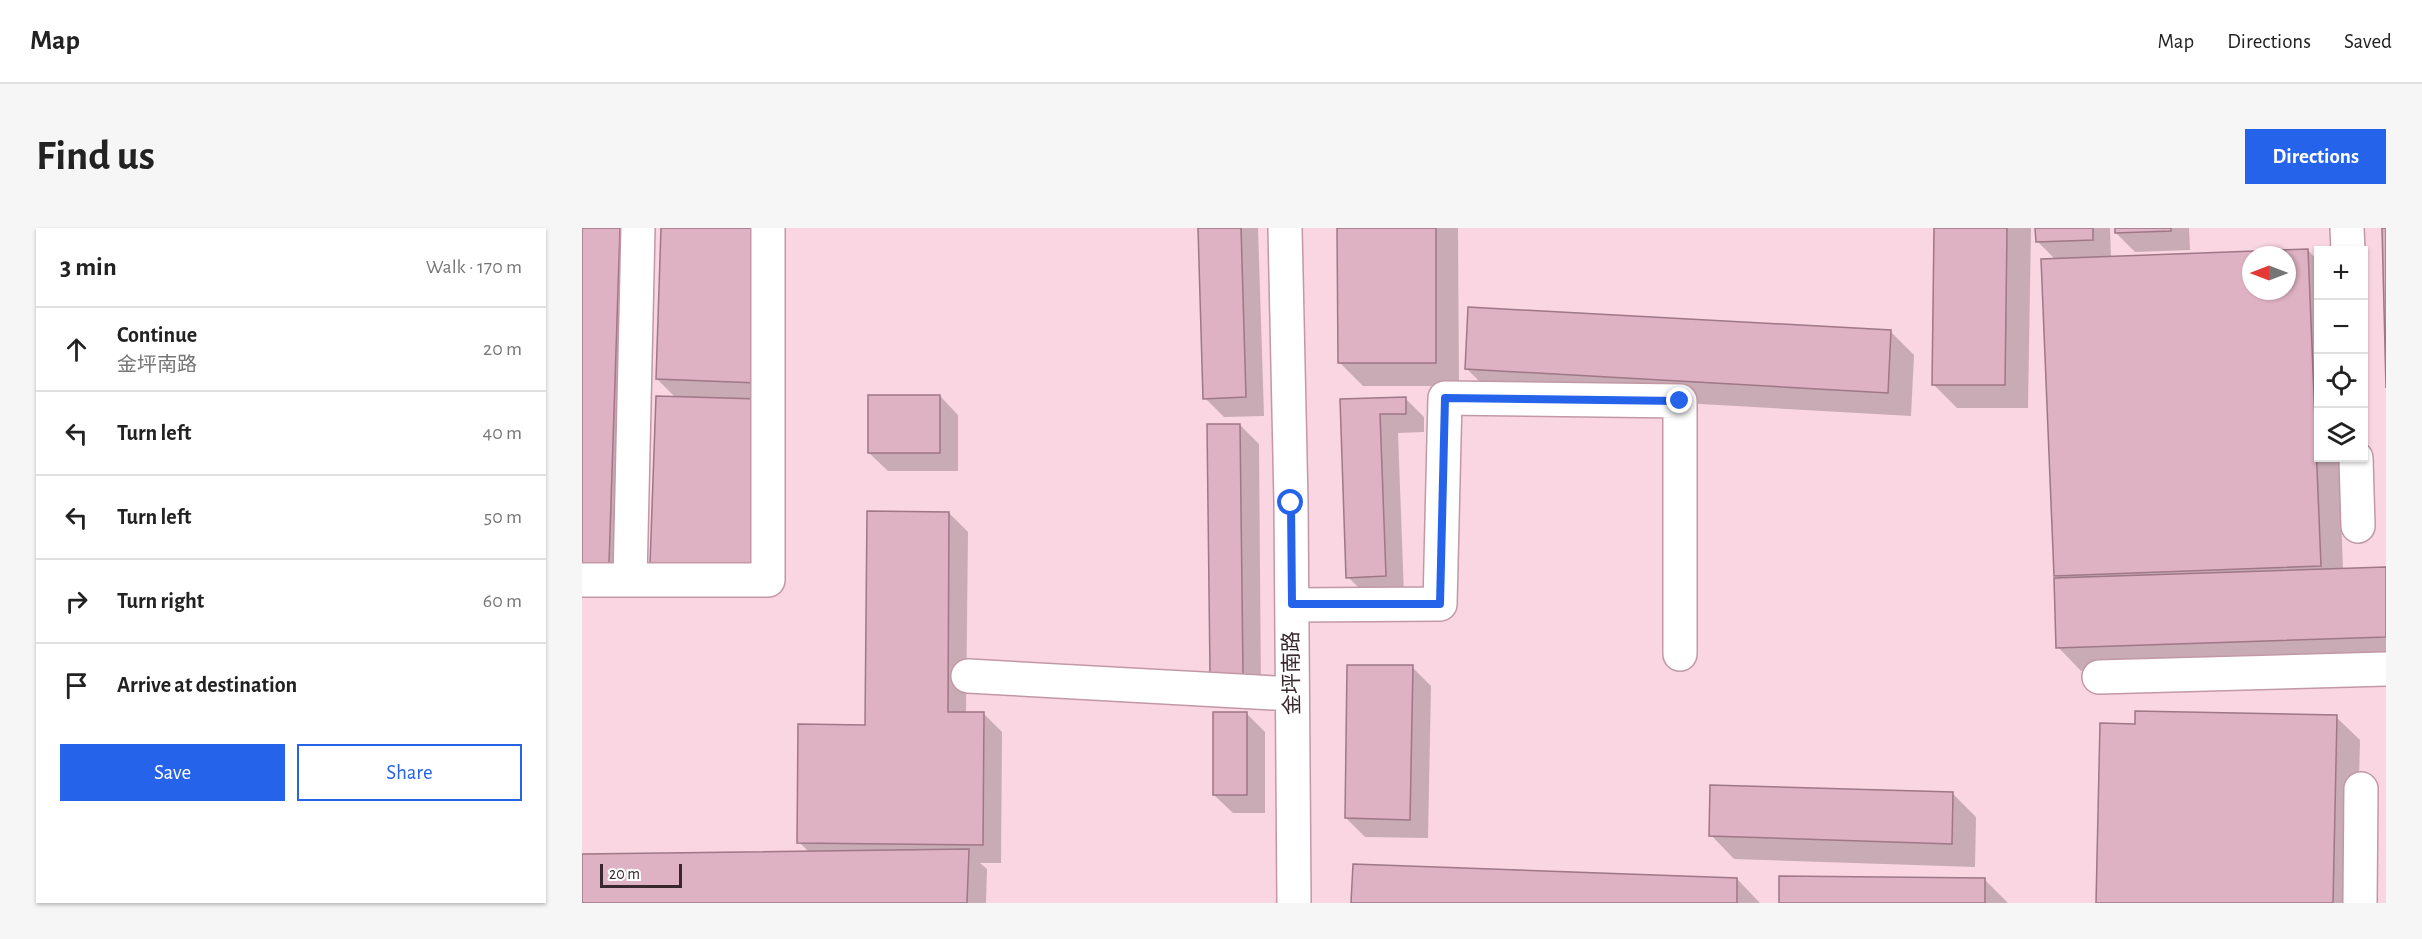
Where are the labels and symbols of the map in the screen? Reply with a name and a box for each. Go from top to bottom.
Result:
north arrow [2242,246,2296,300]
route end [1666,387,1692,413]
route start [1277,489,1303,515]
street label: 金坪南路 [1280,631,1303,715]
scale bar [600,861,682,888]

